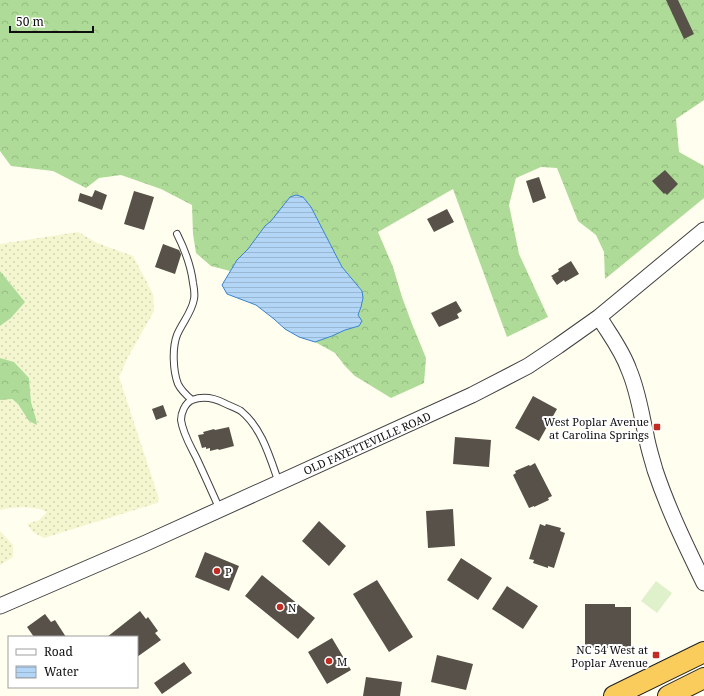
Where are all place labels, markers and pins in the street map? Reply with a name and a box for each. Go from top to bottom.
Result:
place label: West Poplar Avenue at Carolina Springs [544,414,649,442]
marker: West Poplar Avenue at Carolina Springs [652,422,662,432]
place label: P [225,564,232,579]
marker: P [212,566,222,576]
place label: N [288,600,297,615]
marker: N [275,602,285,612]
place label: NC 54 West at Poplar Avenue [571,642,648,670]
marker: NC 54 West at Poplar Avenue [651,650,661,660]
place label: M [337,654,347,669]
marker: M [324,656,334,666]

